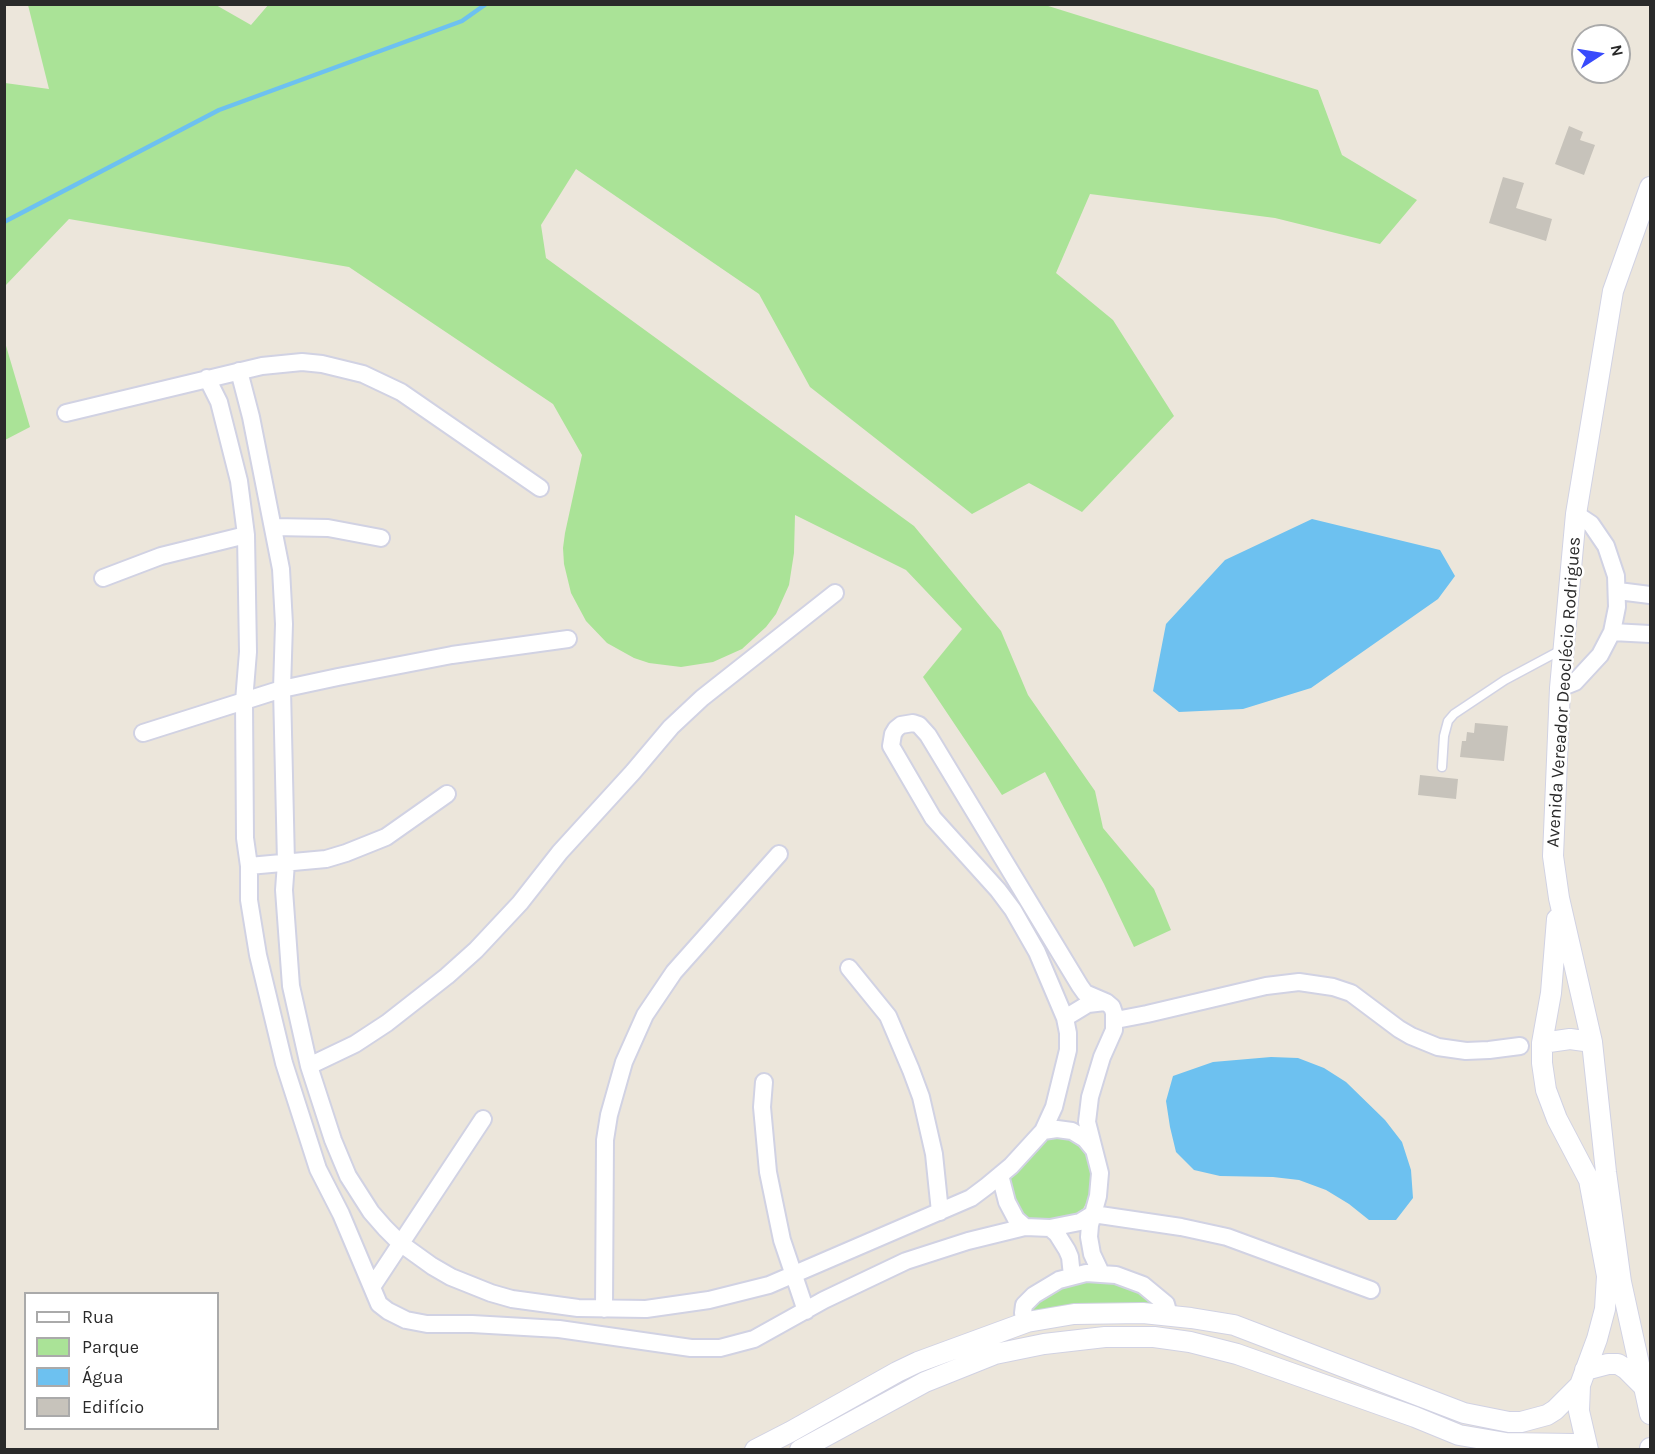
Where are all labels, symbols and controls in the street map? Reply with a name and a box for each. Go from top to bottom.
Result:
north arrow [1571,24,1631,84]
text: N [1607,43,1628,58]
street label: Avenida Vereador Deoclécio Rodrigues [1542,536,1586,848]
legend [24,1292,219,1430]
text: Rua [82,1306,114,1328]
text: Parque [82,1336,139,1358]
text: Água [82,1366,123,1388]
text: Edifício [82,1396,144,1418]

